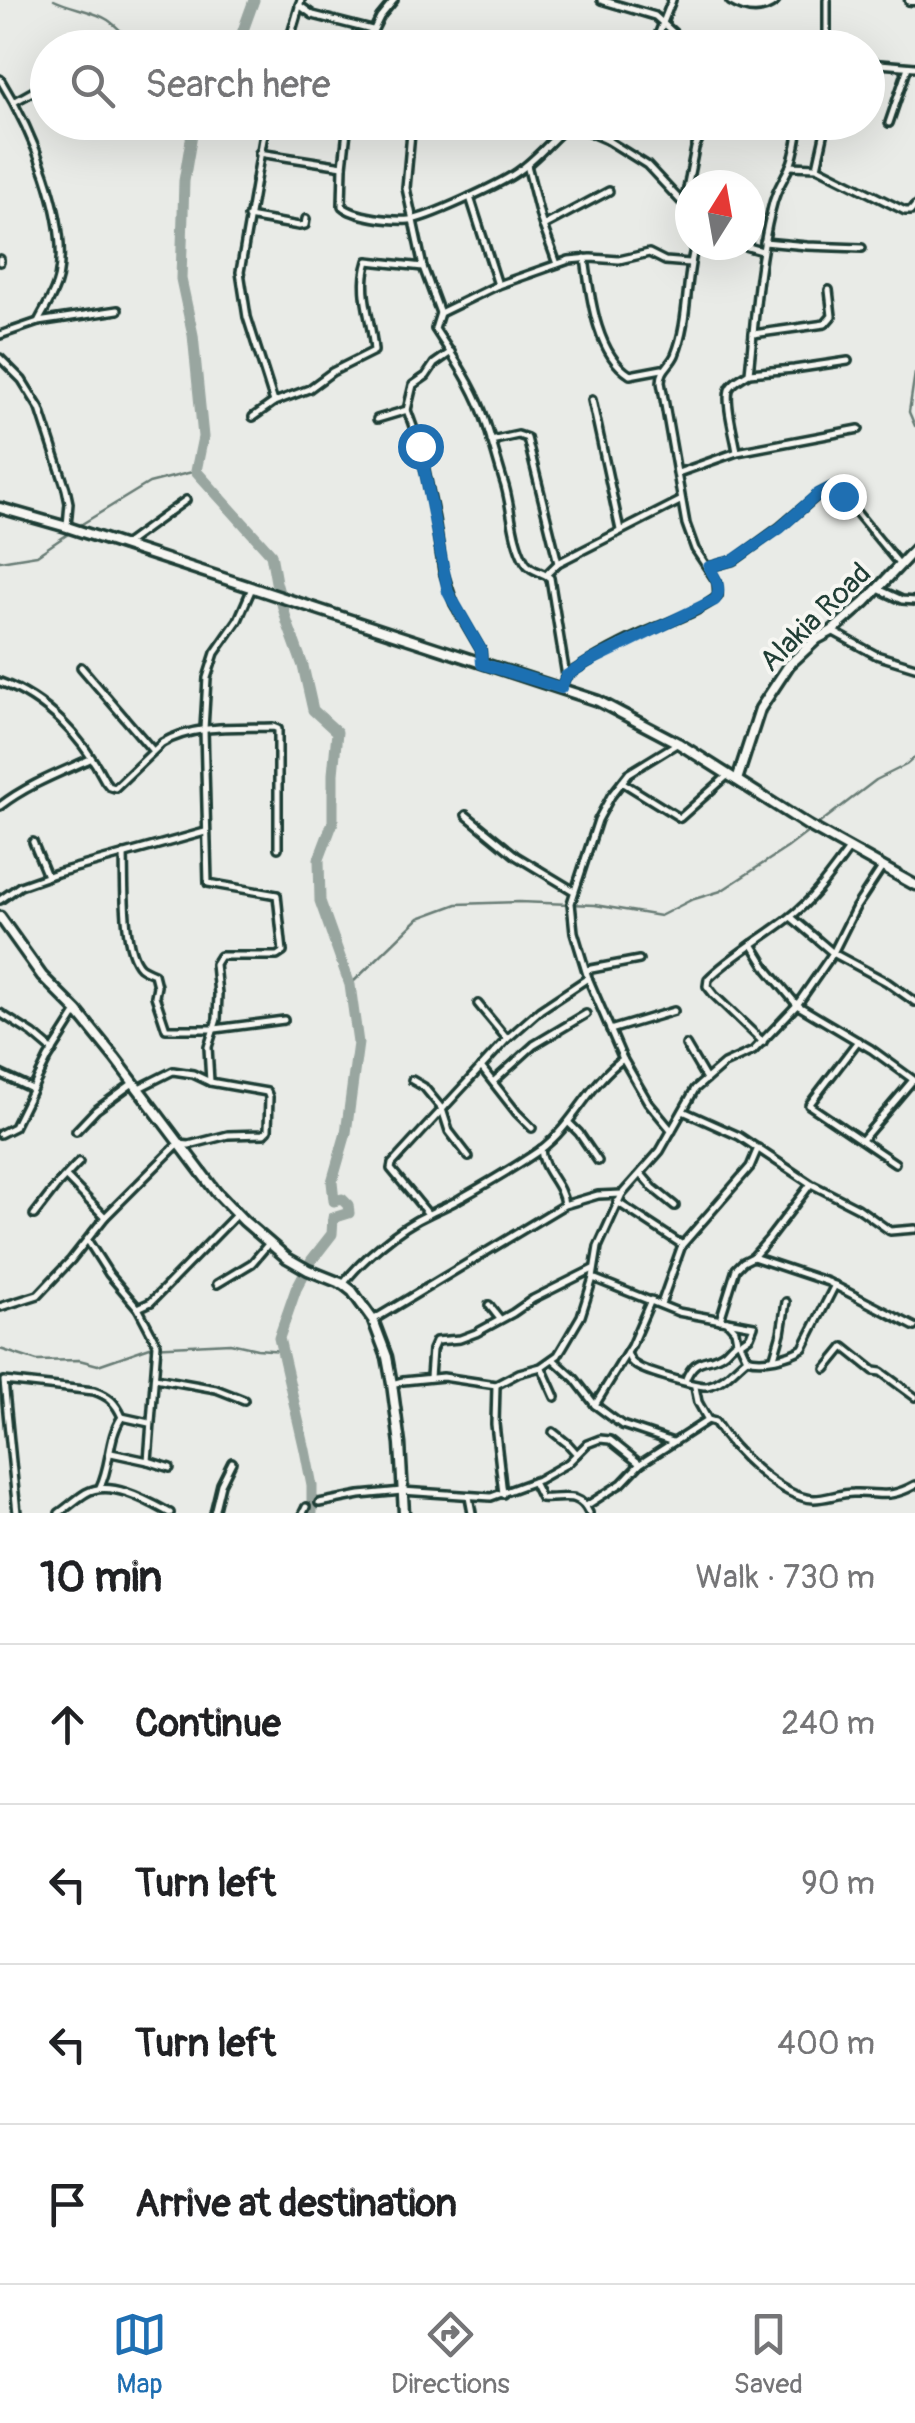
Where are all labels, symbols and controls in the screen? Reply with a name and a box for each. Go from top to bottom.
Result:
search box [30,30,885,140]
icon: search [65,58,120,113]
text: Search here [145,61,331,109]
north arrow [675,170,765,260]
route start [398,424,444,470]
route end [821,474,867,520]
street label: Alakia Road [752,555,879,680]
text: 10 min [40,1552,162,1604]
text: Walk · 730 m [696,1558,875,1598]
icon: ahead [40,1697,95,1752]
text: Continue [135,1700,281,1748]
text: 240 m [781,1704,875,1744]
icon: left [40,1857,95,1912]
text: Turn left [135,1860,276,1908]
text: 90 m [801,1864,875,1904]
icon: left [40,2017,95,2072]
text: Turn left [135,2020,276,2068]
text: 400 m [777,2024,875,2064]
icon: arrive [40,2177,95,2232]
text: Arrive at destination [135,2180,457,2228]
tab: Map [112,2307,167,2402]
tab: Directions [391,2307,510,2402]
tab: Saved [734,2307,803,2402]

